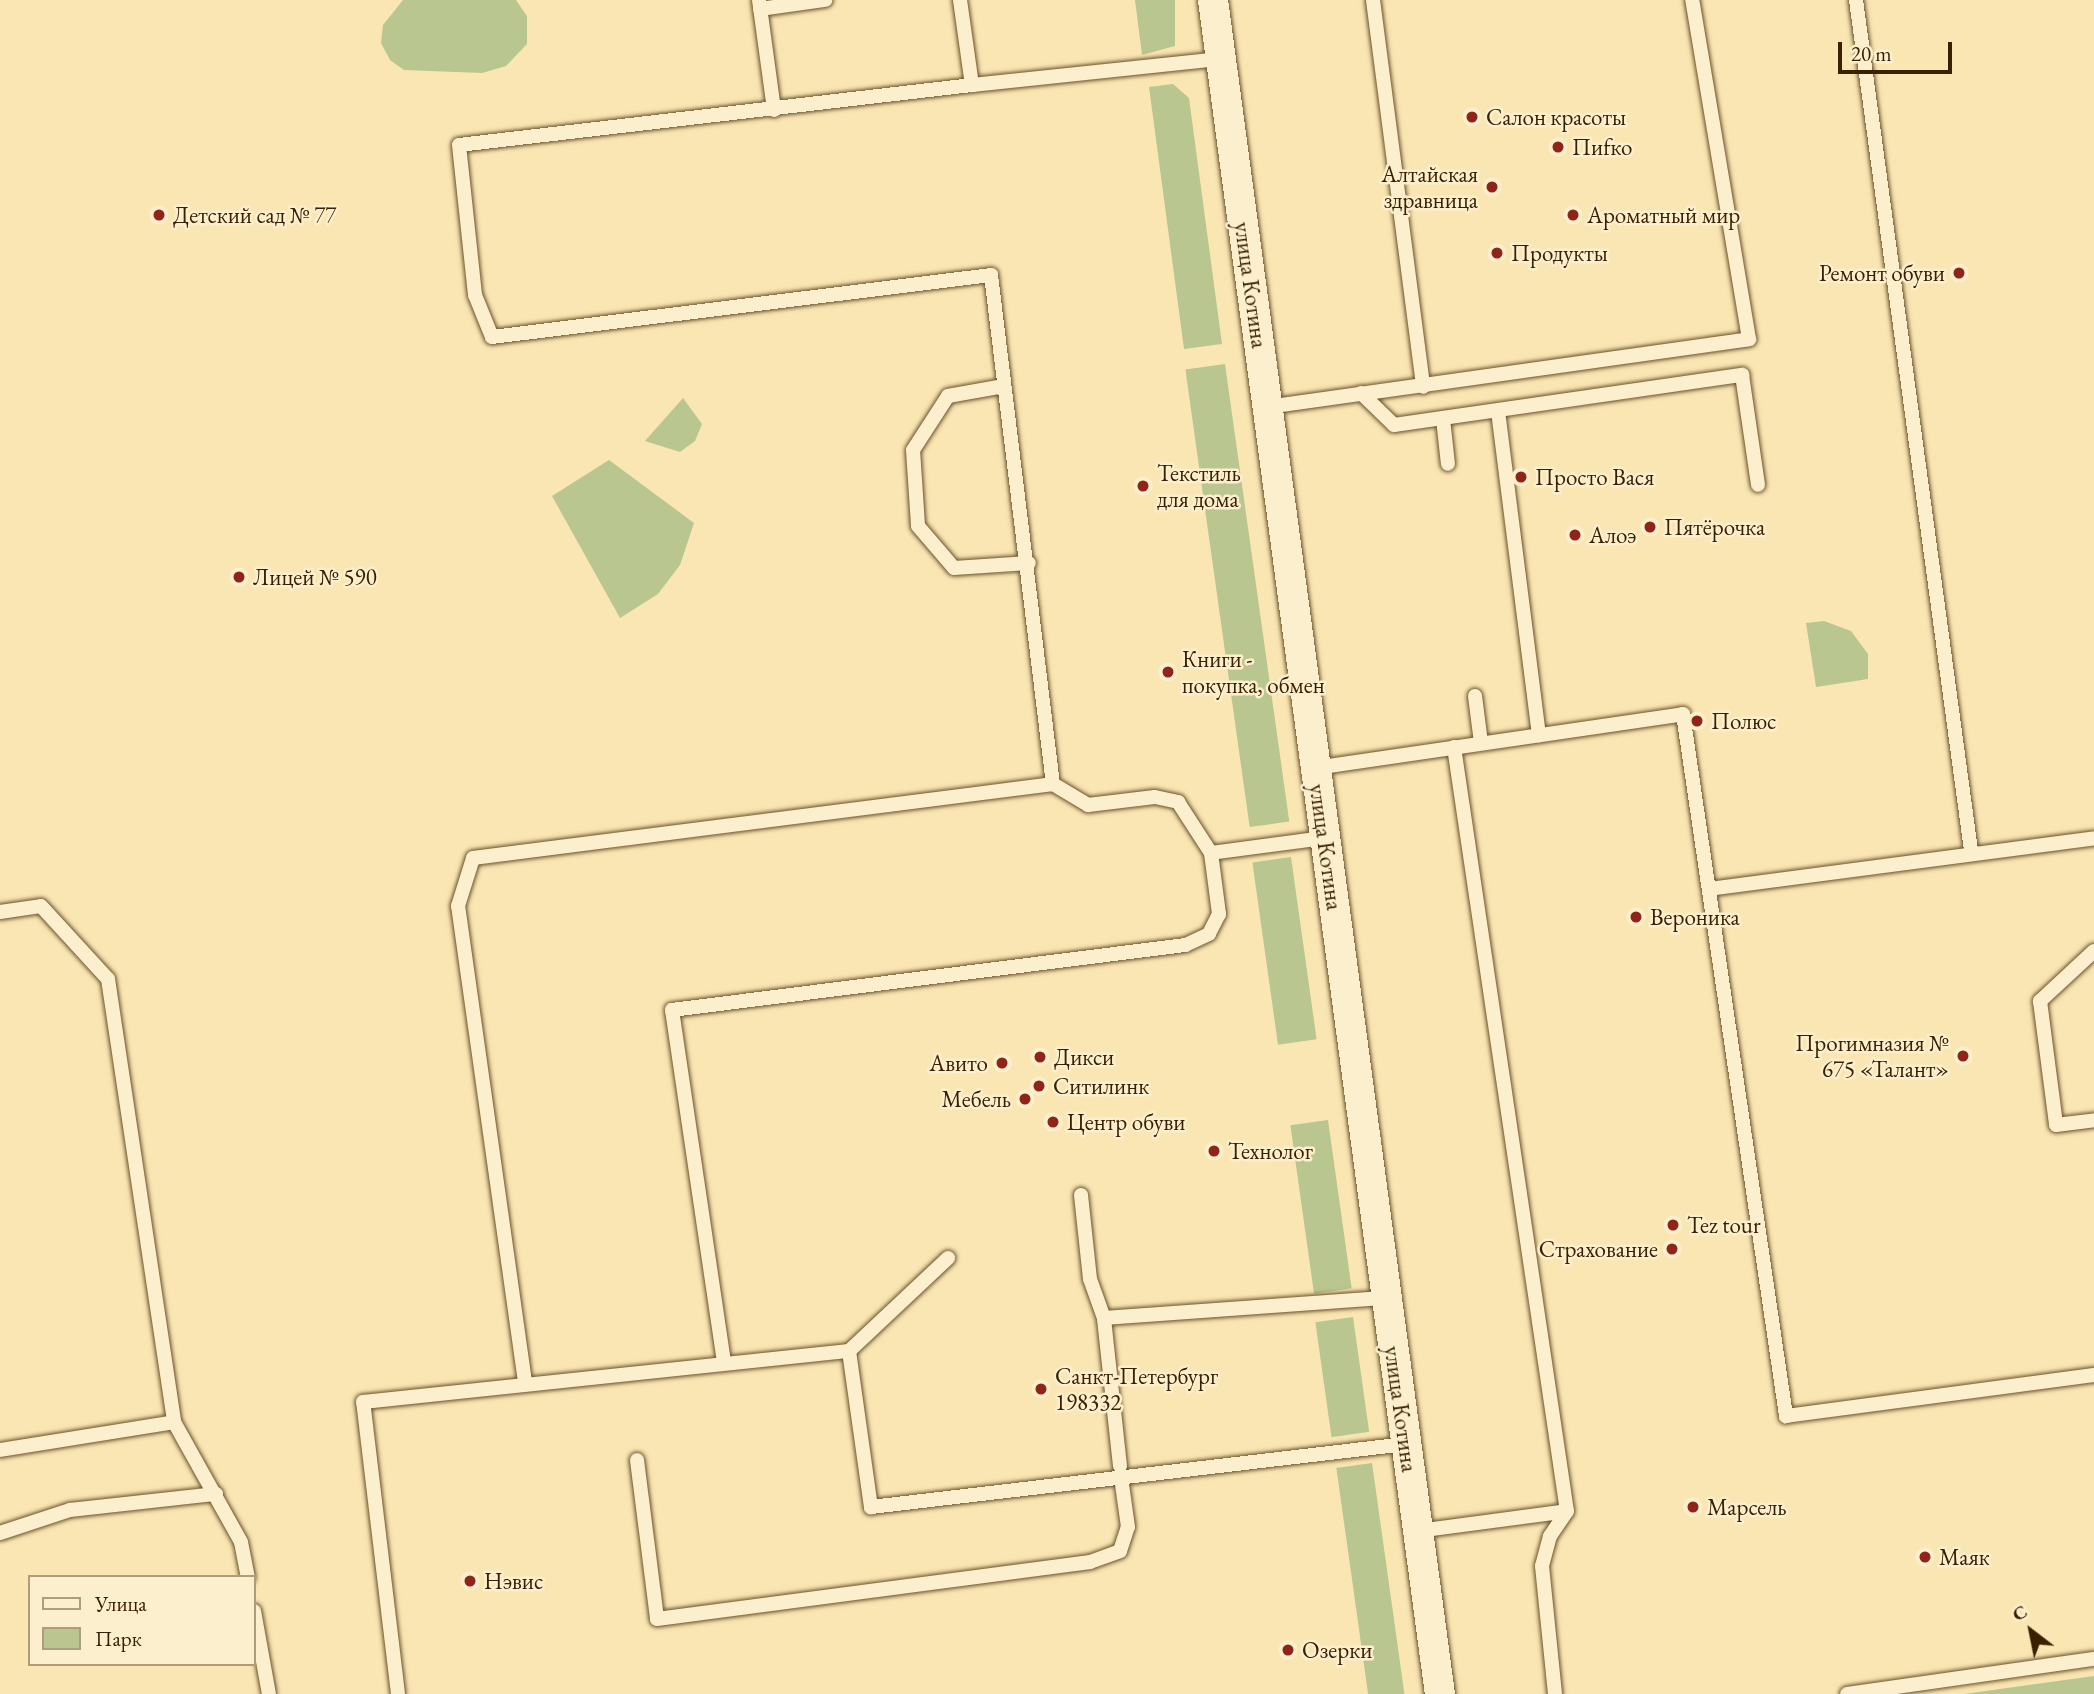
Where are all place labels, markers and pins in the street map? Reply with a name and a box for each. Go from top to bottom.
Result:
place label: Салон красоты [1486,103,1626,131]
marker: Салон красоты [1464,109,1480,125]
place label: Пиfко [1572,133,1632,161]
marker: Пиfко [1550,139,1566,155]
place label: Алтайская здравница [1381,160,1478,214]
marker: Алтайская здравница [1484,179,1500,195]
place label: Детский сад № 77 [173,201,336,229]
place label: Ароматный мир [1587,201,1740,229]
marker: Детский сад № 77 [151,207,167,223]
marker: Ароматный мир [1565,207,1581,223]
place label: Продукты [1511,239,1608,267]
marker: Продукты [1489,245,1505,261]
place label: Ремонт обуви [1819,259,1945,287]
marker: Ремонт обуви [1951,265,1967,281]
place label: Текстиль для дома [1157,459,1241,513]
place label: Просто Вася [1535,463,1654,491]
marker: Просто Вася [1513,469,1529,485]
marker: Текстиль для дома [1135,478,1151,494]
place label: Пятёрочка [1664,513,1765,541]
marker: Пятёрочка [1642,519,1658,535]
place label: Алоэ [1589,521,1636,549]
marker: Алоэ [1567,527,1583,543]
place label: Лицей № 590 [253,563,377,591]
marker: Лицей № 590 [231,569,247,585]
place label: Книги - покупка, обмен [1182,645,1325,699]
marker: Книги - покупка, обмен [1160,664,1176,680]
place label: Полюс [1711,707,1776,735]
marker: Полюс [1689,713,1705,729]
place label: Вероника [1650,903,1740,931]
marker: Вероника [1628,909,1644,925]
place label: Прогимназия № 675 «Талант» [1795,1029,1949,1083]
place label: Дикси [1054,1043,1114,1071]
marker: Прогимназия № 675 «Талант» [1955,1048,1971,1064]
place label: Авито [929,1049,988,1077]
marker: Дикси [1032,1049,1048,1065]
marker: Авито [994,1055,1010,1071]
place label: Ситилинк [1053,1072,1149,1100]
marker: Ситилинк [1031,1078,1047,1094]
place label: Мебель [942,1085,1011,1113]
marker: Мебель [1017,1091,1033,1107]
place label: Центр обуви [1067,1108,1185,1136]
marker: Центр обуви [1045,1114,1061,1130]
place label: Технолог [1228,1137,1313,1165]
marker: Технолог [1206,1143,1222,1159]
place label: Tez tour [1687,1211,1761,1239]
marker: Tez tour [1665,1217,1681,1233]
place label: Страхование [1539,1235,1658,1263]
marker: Страхование [1664,1241,1680,1257]
place label: Санкт-Петербург 198332 [1055,1362,1218,1416]
marker: Санкт-Петербург 198332 [1033,1381,1049,1397]
place label: Марсель [1707,1493,1787,1521]
marker: Марсель [1685,1499,1701,1515]
place label: Маяк [1939,1543,1990,1571]
marker: Маяк [1917,1549,1933,1565]
place label: Нэвис [484,1567,543,1595]
marker: Нэвис [462,1573,478,1589]
place label: Озерки [1302,1636,1372,1664]
marker: Озерки [1280,1642,1296,1658]

